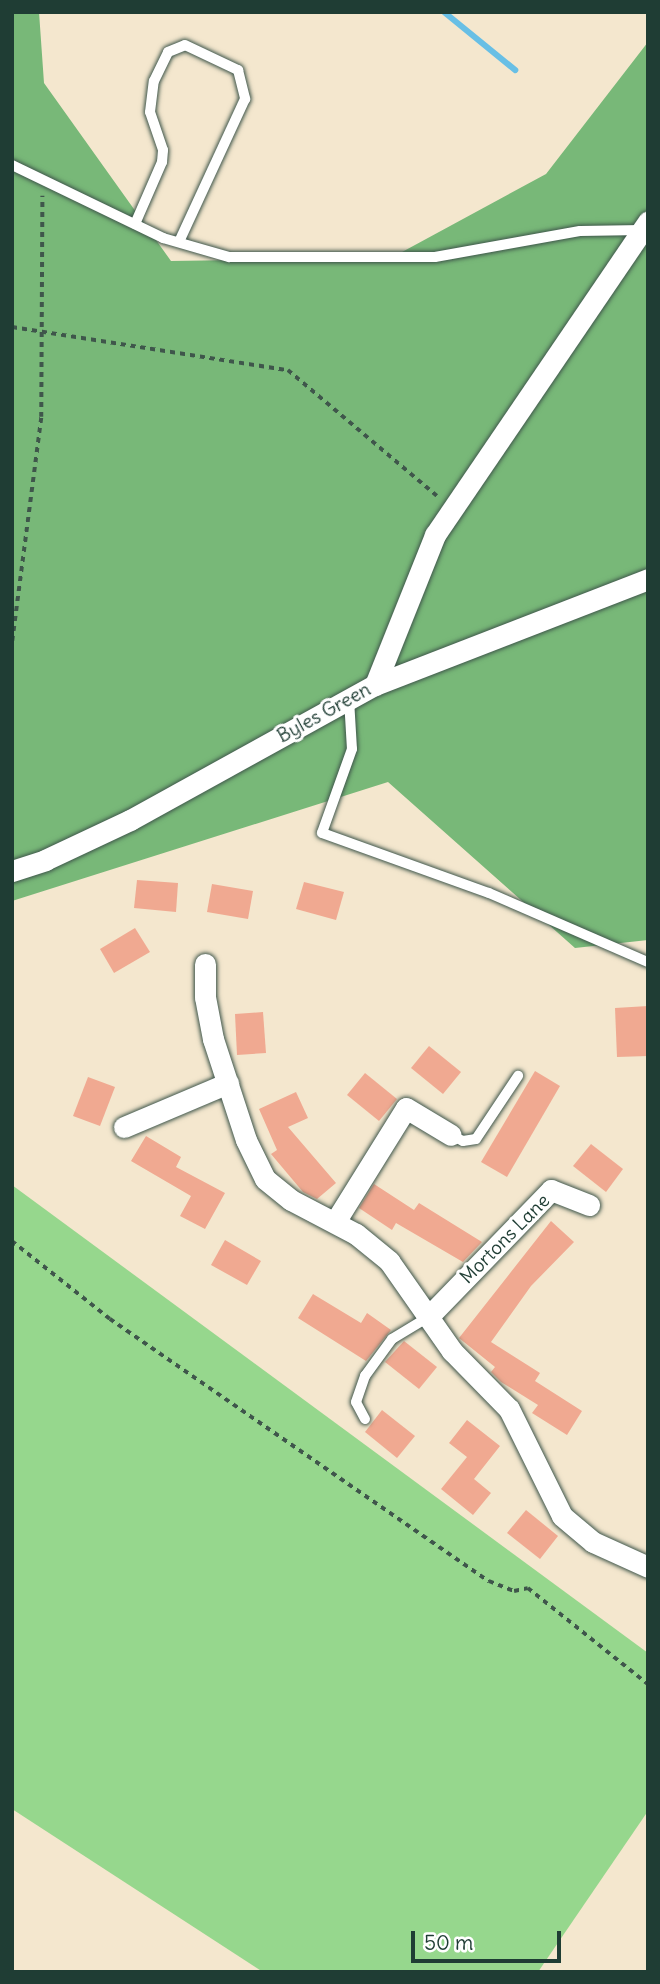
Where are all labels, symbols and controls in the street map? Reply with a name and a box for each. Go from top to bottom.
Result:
street label: Byles Green [273,678,375,748]
street label: Mortons Lane [455,1189,555,1289]
scale bar [415,1918,566,1962]
text: 50 m [424,1929,473,1956]

